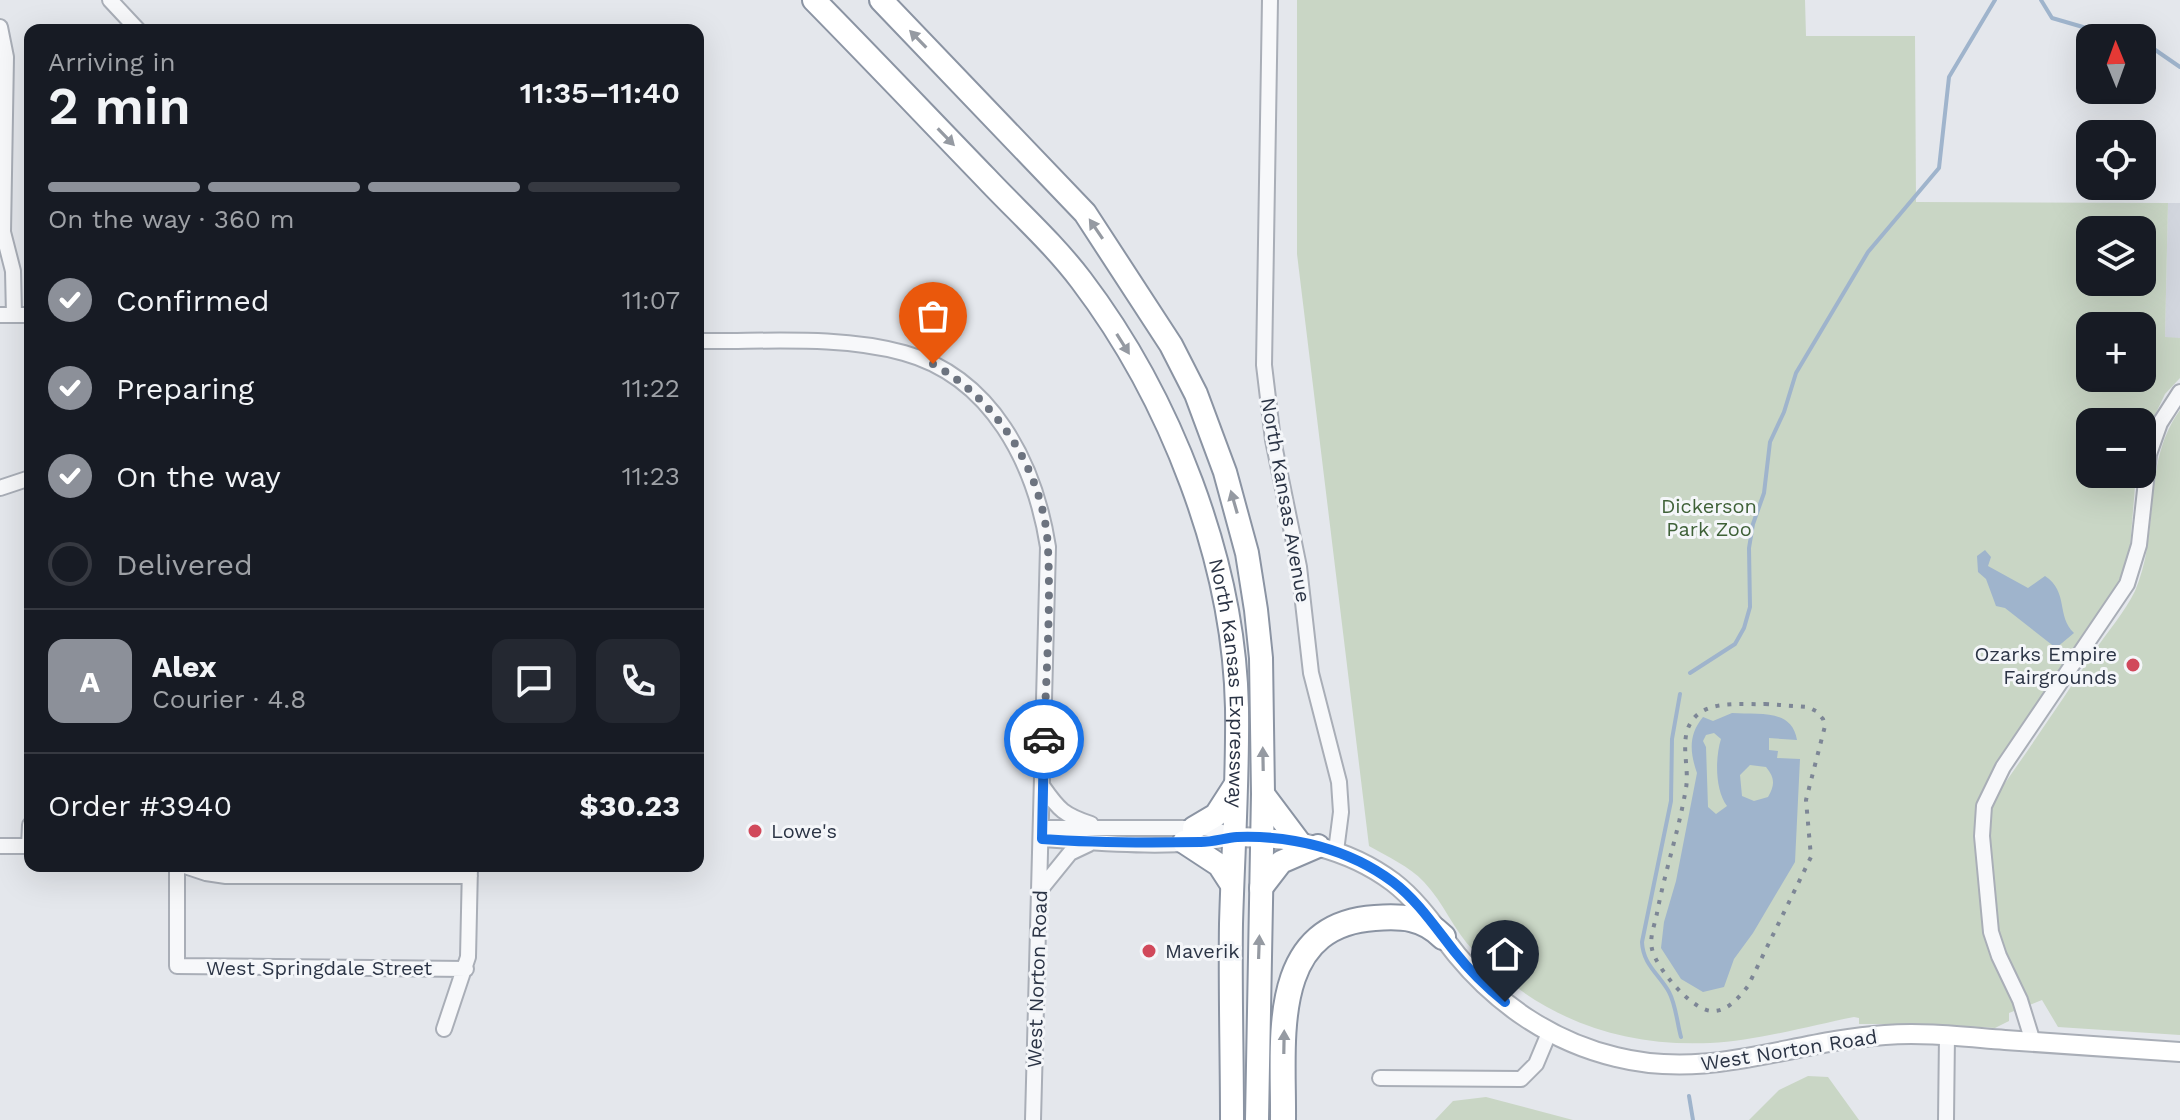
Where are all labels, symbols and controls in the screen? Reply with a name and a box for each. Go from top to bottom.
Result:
north arrow [2076,24,2156,104]
map controls [2076,24,2156,488]
one-way arrow [910,30,928,49]
text: Arriving in [48,47,176,77]
text: 11:35–11:40 [520,75,680,110]
text: 2 min [48,76,191,137]
button: locate [2076,120,2156,200]
one-way arrow [936,127,955,146]
text: On the way · 360 m [48,204,295,234]
button: layers [2076,216,2156,296]
one-way arrow [1089,218,1104,240]
icon: check [48,278,92,322]
pin [899,282,967,364]
text: Confirmed [116,283,270,318]
text: 11:07 [622,285,680,315]
icon: bag [911,294,955,338]
button: + [2076,312,2156,392]
one-way arrow [1115,334,1130,355]
icon: check [48,366,92,410]
text: Preparing [116,371,254,406]
text: 11:22 [622,373,680,403]
street label: North Kansas Avenue [1256,396,1316,604]
button: − [2076,408,2156,488]
icon: check [48,454,92,498]
text: On the way [116,459,281,494]
text: 11:23 [622,461,680,491]
one-way arrow [1227,489,1240,513]
park label: Dickerson Park Zoo [1661,494,1757,541]
text: Delivered [116,547,253,582]
street label: North Kansas Expressway [1204,556,1249,809]
button: chat [492,639,576,723]
button: phone [596,639,680,723]
place label: Ozarks Empire Fairgrounds [1974,642,2117,689]
text: Alex [152,649,216,684]
marker: Ozarks Empire Fairgrounds [2124,656,2142,674]
text: A [80,664,100,699]
text: Courier · 4.8 [152,684,306,714]
courier [1004,699,1084,779]
icon: car [1022,717,1066,761]
one-way arrow [1256,746,1269,771]
text: Order #3940 [48,788,232,823]
text: $30.23 [580,788,680,823]
place label: Lowe's [771,819,837,843]
marker: Lowe's [746,822,764,840]
street label: West Norton Road [1022,889,1052,1069]
pin [1471,920,1539,1002]
icon: home [1483,932,1527,976]
one-way arrow [1253,934,1266,959]
place label: Maverik [1165,939,1240,963]
marker: Maverik [1140,942,1158,960]
street label: West Springdale Street [206,956,433,980]
street label: West Norton Road [1699,1024,1879,1076]
one-way arrow [1278,1029,1290,1054]

